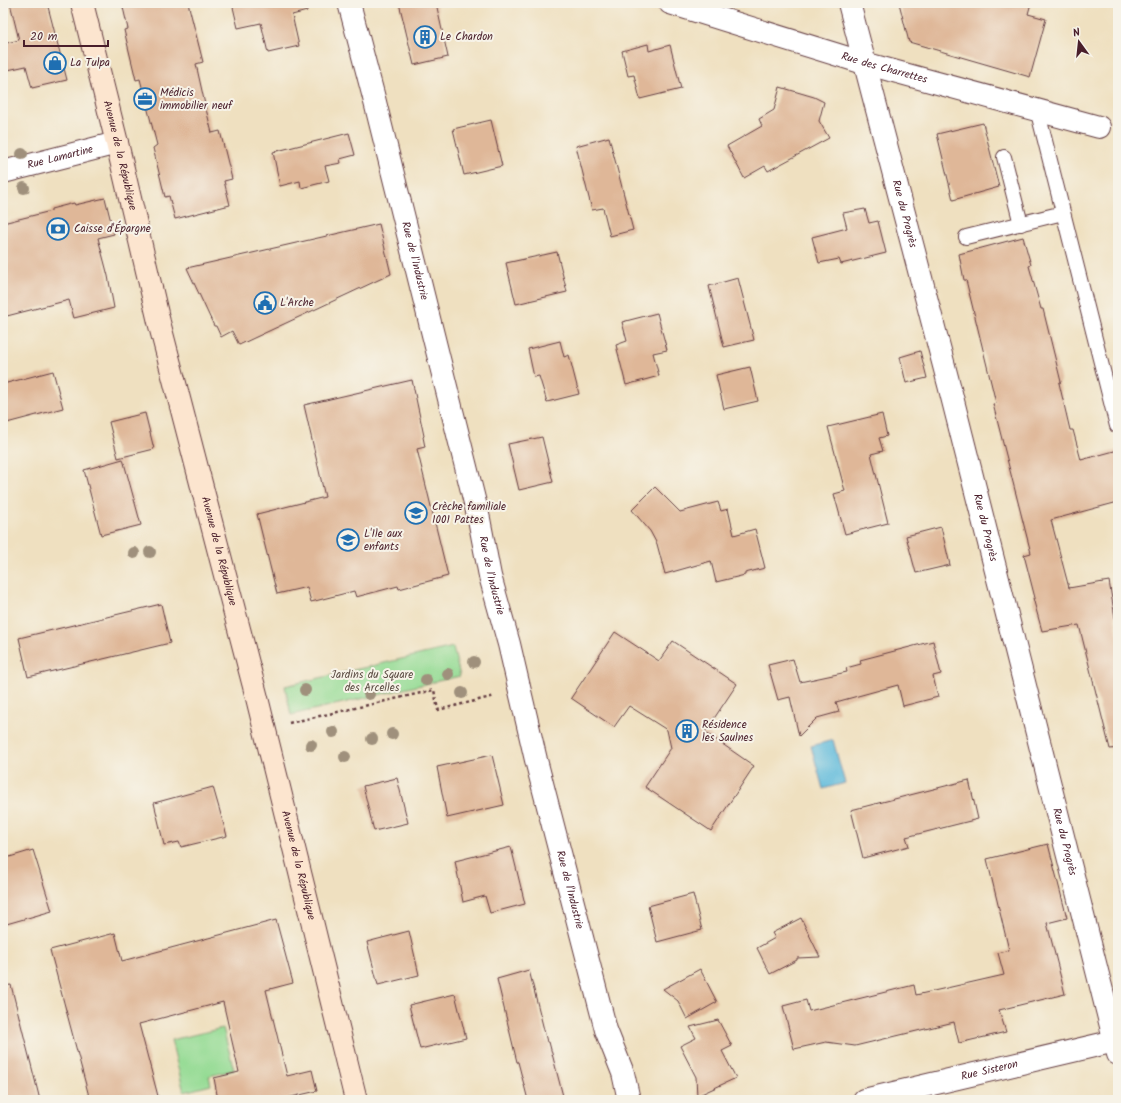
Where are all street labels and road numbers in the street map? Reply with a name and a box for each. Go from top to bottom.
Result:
street label: Rue des Charrettes [839,47,930,89]
street label: Avenue de la République [98,99,142,212]
street label: Rue Lamartine [25,140,95,175]
street label: Rue du Progrès [887,178,922,250]
street label: Rue de l'Industrie [396,220,433,302]
street label: Rue du Progrès [968,492,1002,564]
street label: Avenue de la République [196,495,242,608]
street label: Rue de l'Industrie [473,535,509,617]
street label: Rue du Progrès [1047,806,1082,878]
street label: Avenue de la République [276,809,320,922]
street label: Rue de l'Industrie [551,849,588,931]
street label: Rue Sisteron [959,1055,1020,1086]

